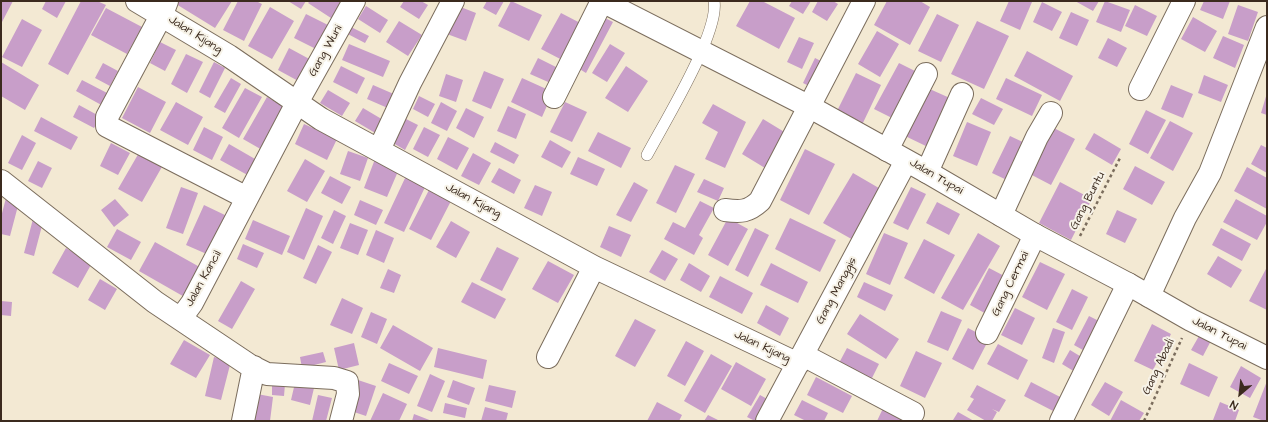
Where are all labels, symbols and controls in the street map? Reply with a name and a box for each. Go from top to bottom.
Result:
street label: Jalan Kijang [165,13,225,57]
street label: Gang Wuni [306,23,346,79]
street label: Jalan Tupai [907,156,965,198]
street label: Gang Buntu [1067,170,1109,232]
street label: Jalan Kijang [443,180,503,222]
street label: Jalan Kancil [183,248,225,310]
street label: Gang Cermai [989,249,1033,319]
street label: Gang Manggis [813,255,861,327]
street label: Jalan Tupai [1189,314,1249,354]
street label: Jalan Kijang [731,328,793,366]
street label: Gang Abadi [1140,337,1178,397]
north arrow [1220,374,1260,414]
text: N [1228,397,1241,413]

